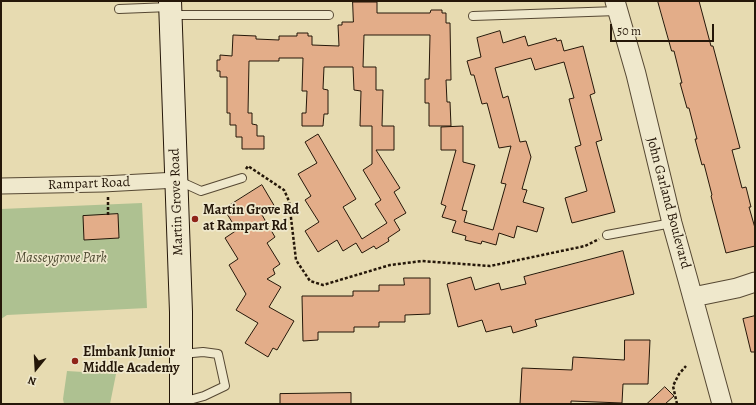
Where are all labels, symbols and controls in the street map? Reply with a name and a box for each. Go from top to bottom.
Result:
scale bar [612,16,716,42]
text: 50 m [617,23,641,39]
street label: John Garland Boulevard [642,135,694,271]
street label: Martin Grove Road [167,148,187,256]
street label: Rampart Road [48,174,130,194]
place label: Martin Grove Rd at Rampart Rd [203,203,299,236]
marker: Martin Grove Rd at Rampart Rd [190,214,200,224]
park label: Masseygrove Park [15,251,107,267]
place label: Elmbank Junior Middle Academy [83,345,180,378]
north arrow [16,349,56,389]
marker: Elmbank Junior Middle Academy [70,356,80,366]
text: N [26,373,38,389]

